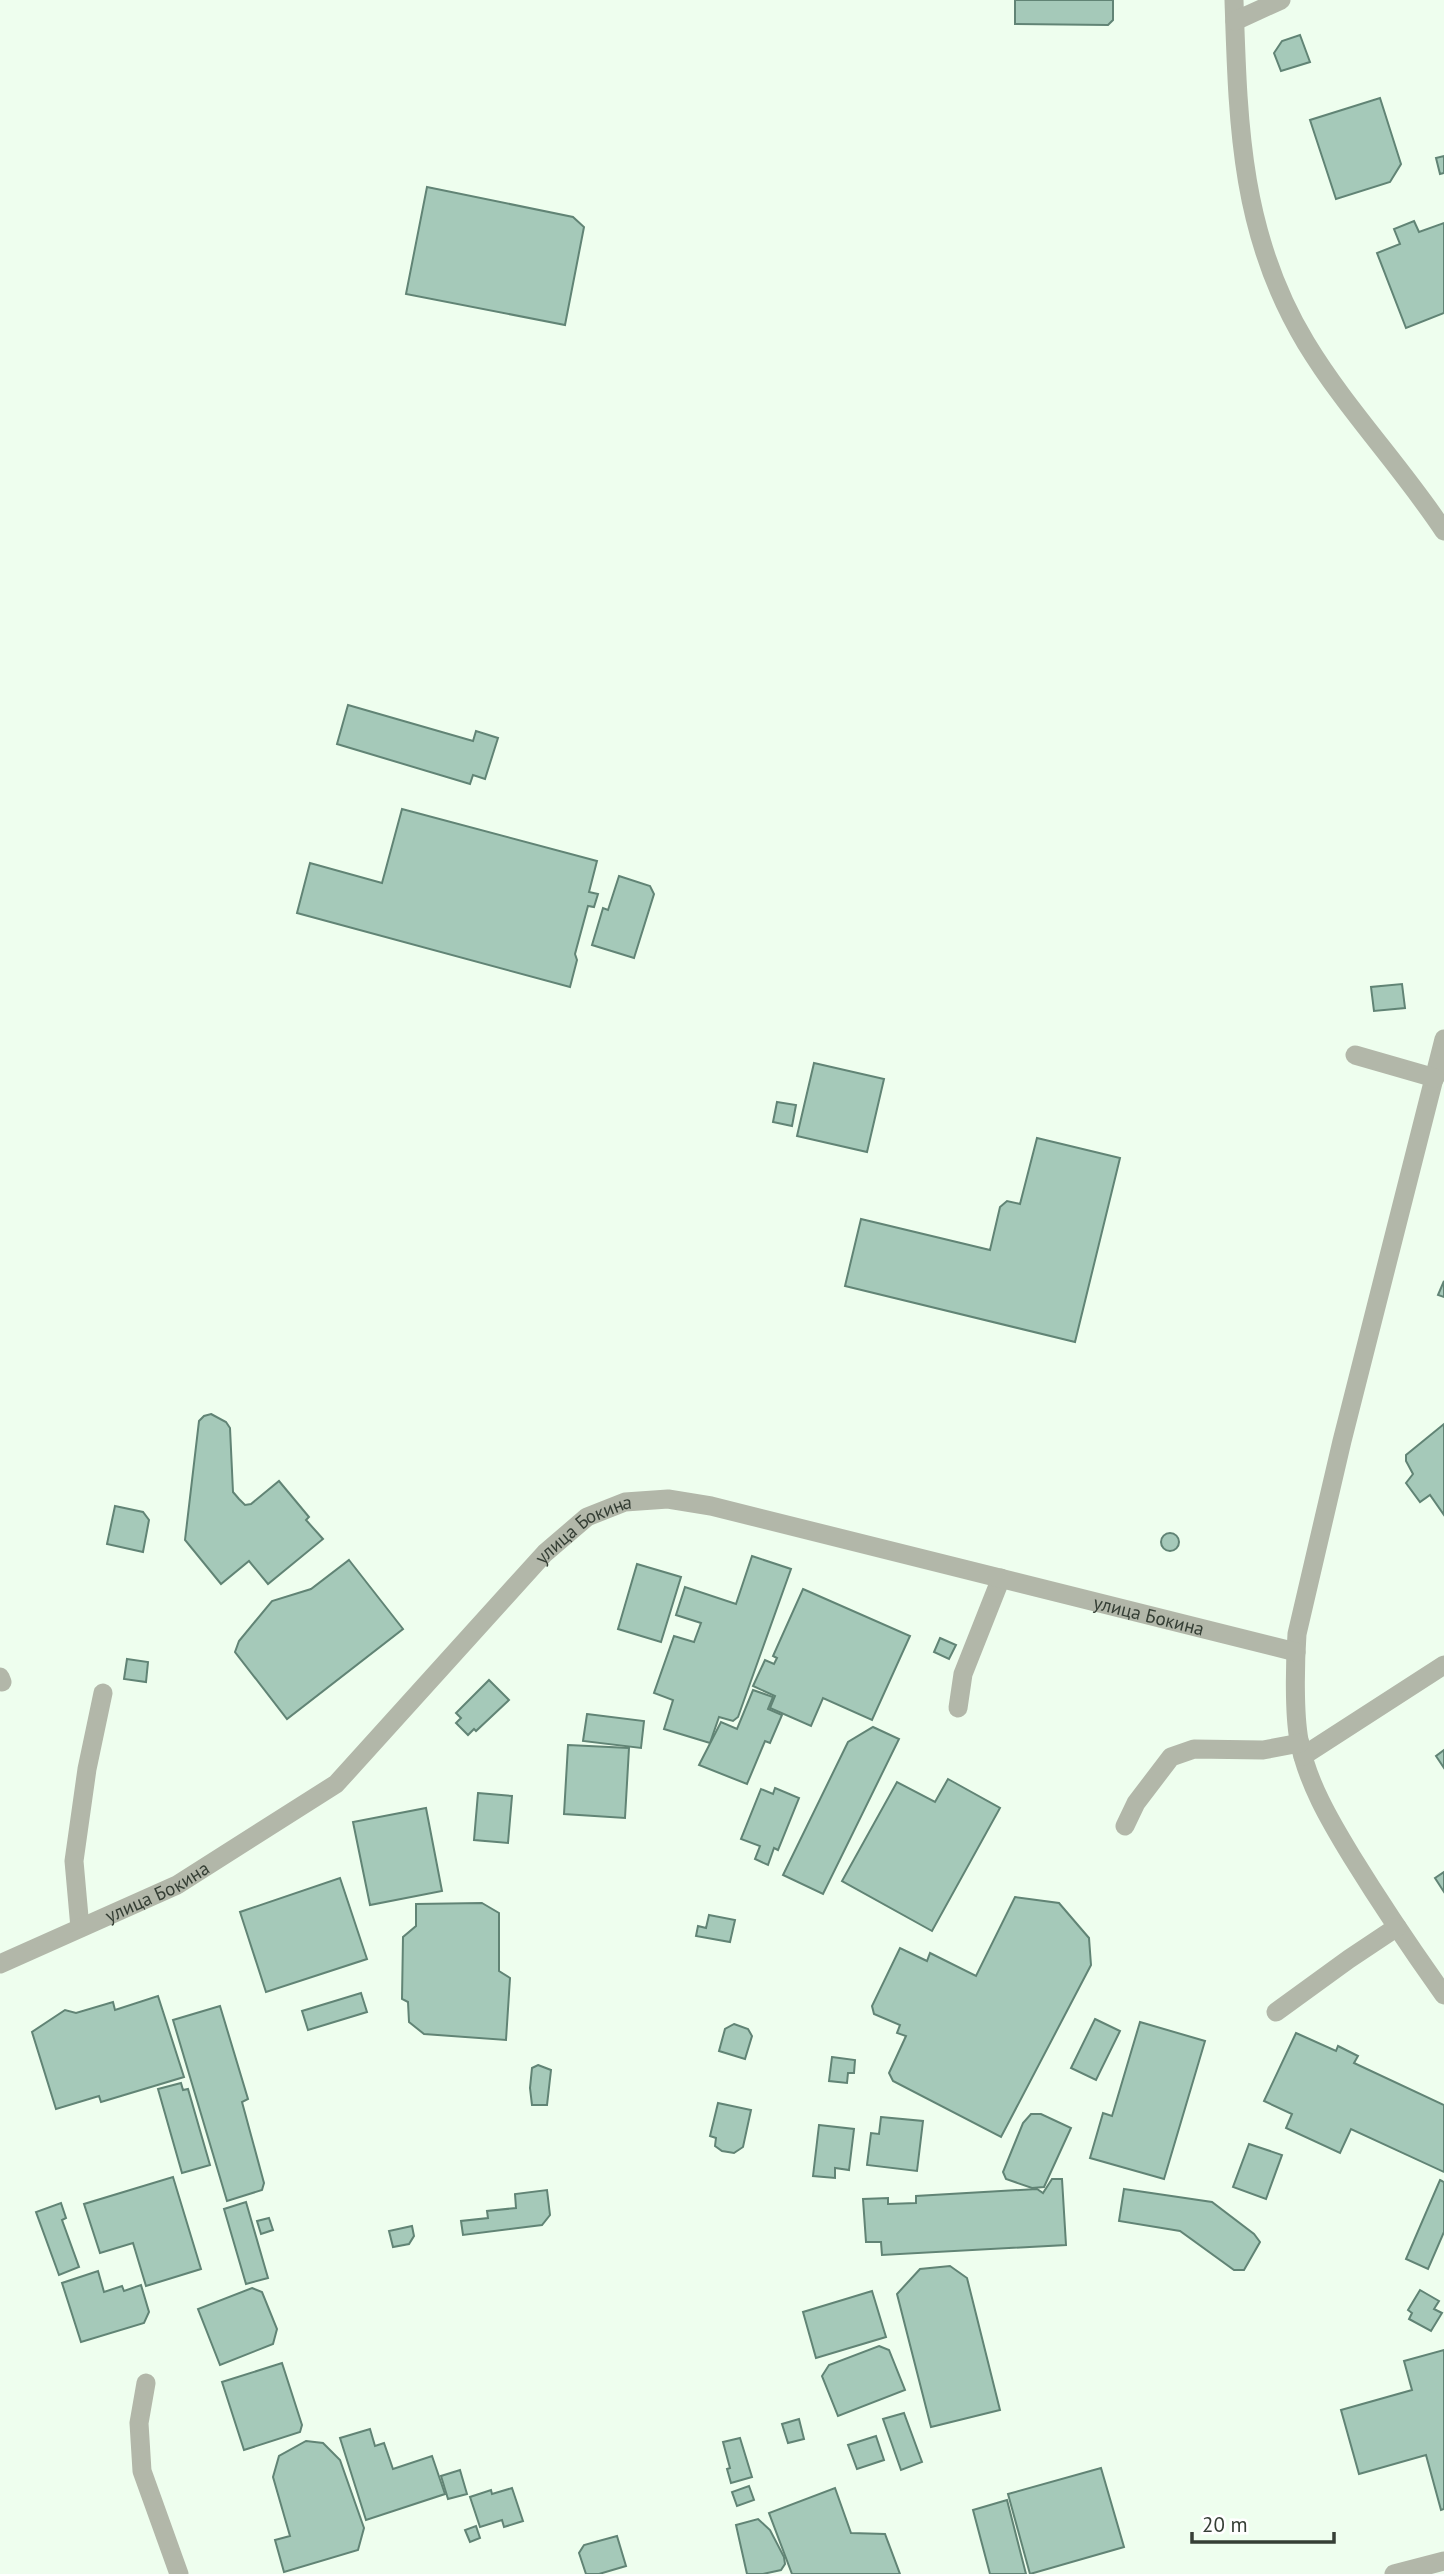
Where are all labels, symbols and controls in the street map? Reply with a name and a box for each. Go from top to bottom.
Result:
street label: улица Бокина [529,1490,633,1569]
street label: улица Бокина [1091,1590,1207,1641]
street label: улица Бокина [101,1856,214,1928]
scale bar [1192,2500,1334,2544]
text: 20 m [1202,2511,1248,2538]

